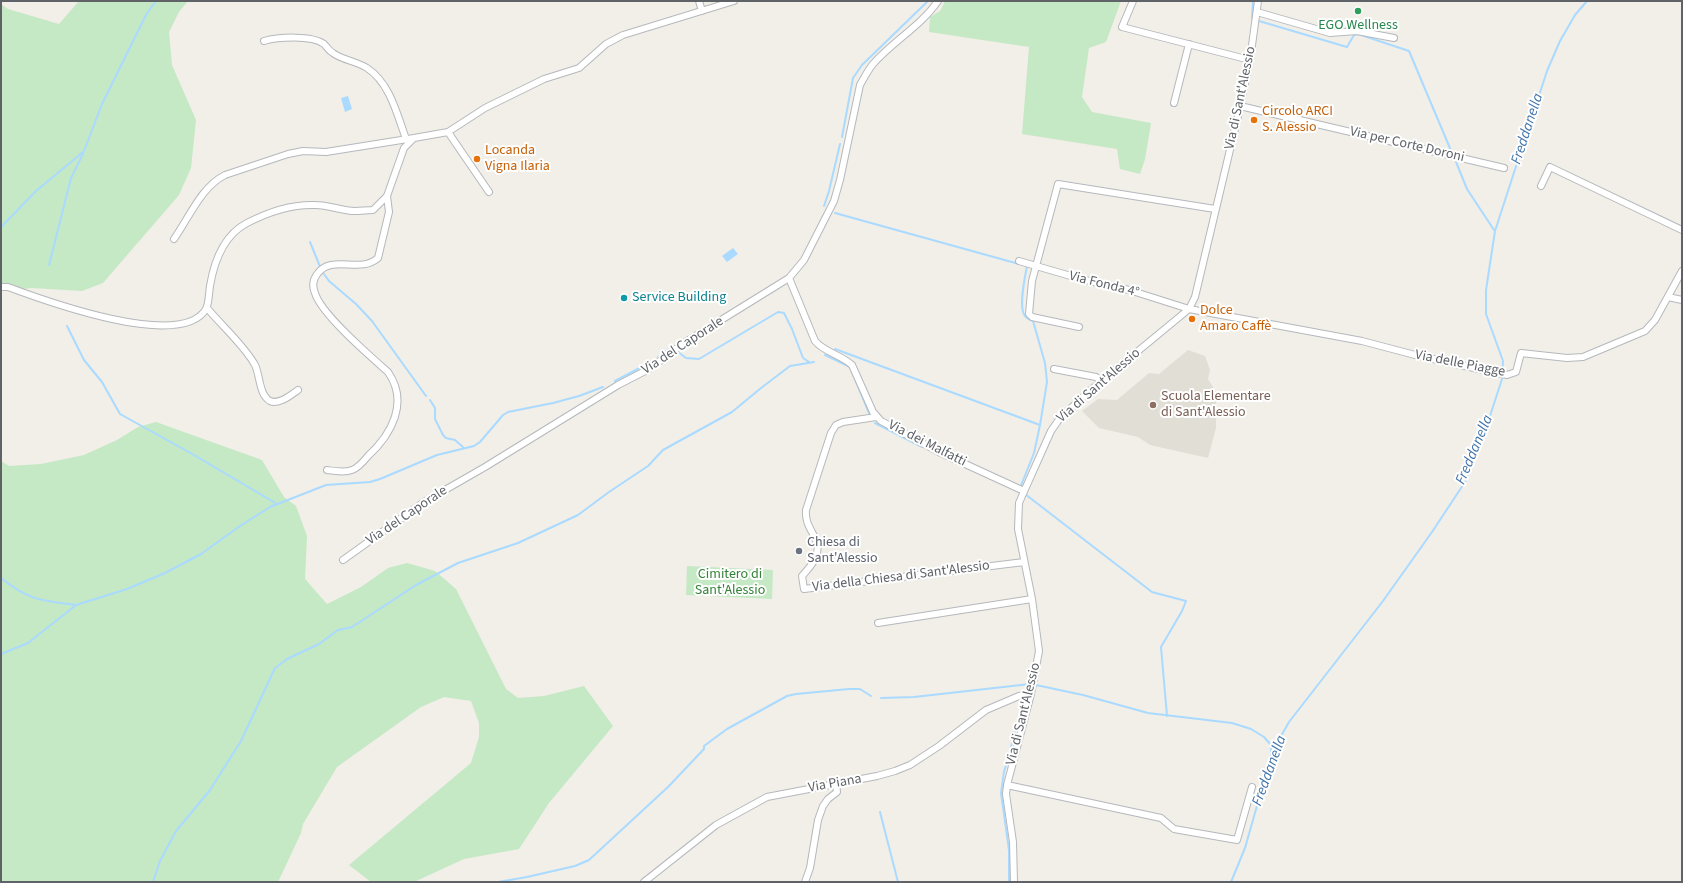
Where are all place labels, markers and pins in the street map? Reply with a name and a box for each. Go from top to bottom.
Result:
marker: EGO Wellness [1353,6,1363,16]
place label: EGO Wellness [1318,18,1398,34]
place label: Circolo ARCI S. Alessio [1262,104,1333,136]
marker: Circolo ARCI S. Alessio [1249,115,1259,125]
place label: Locanda Vigna Ilaria [485,143,550,176]
marker: Locanda Vigna Ilaria [472,154,482,164]
place label: Service Building [632,290,726,306]
marker: Service Building [619,293,629,303]
place label: Dolce Amaro Caffè [1200,303,1271,336]
marker: Dolce Amaro Caffè [1187,314,1197,324]
place label: Scuola Elementare di Sant'Alessio [1161,389,1271,422]
marker: Scuola Elementare di Sant'Alessio [1148,400,1158,410]
place label: Chiesa di Sant'Alessio [807,535,878,568]
marker: Chiesa di Sant'Alessio [794,546,804,556]

